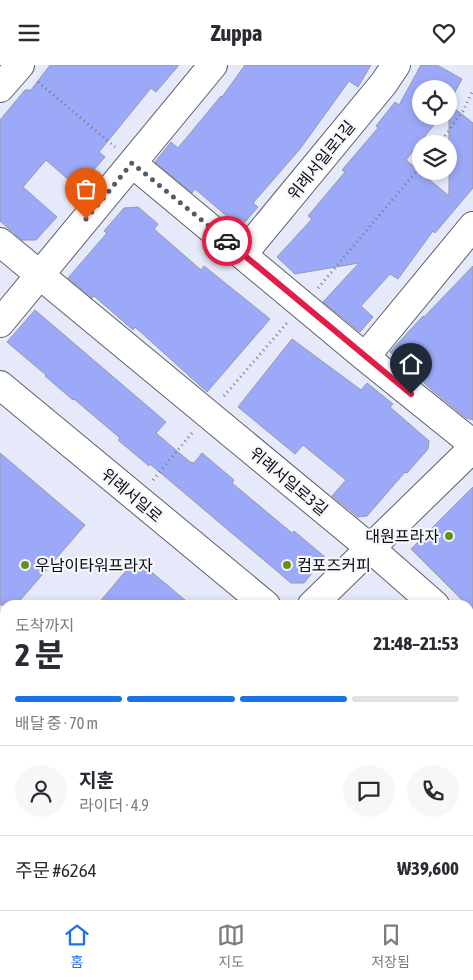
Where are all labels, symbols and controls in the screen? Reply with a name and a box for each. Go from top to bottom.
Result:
icon: menu [15,19,43,47]
icon: heart [430,19,458,47]
text: Zuppa [211,20,262,46]
map controls [412,80,457,180]
button: locate [412,80,457,125]
street label: 위례서일로1길 [284,117,358,203]
button: layers [412,135,457,180]
pin [65,168,107,219]
icon: bag [72,175,100,203]
courier [202,216,252,266]
icon: car [213,227,241,255]
pin [390,343,432,394]
icon: home [397,350,425,378]
street label: 위례서일로3길 [247,443,331,519]
street label: 위례서일로 [98,464,166,526]
place label: 대원프라자 [365,527,439,545]
marker: 대원프라자 [443,530,455,542]
place label: 우남이타워프라자 [35,556,153,574]
place label: 컴포즈커피 [297,556,371,574]
marker: 우남이타워프라자 [19,559,31,571]
marker: 컴포즈커피 [281,559,293,571]
text: 도착까지 [15,616,74,634]
text: 21:48–21:53 [373,632,459,654]
text: 2 분 [15,636,64,673]
text: 배달 중 · 70 m [15,714,98,732]
button: person [15,765,67,817]
button: chat [343,765,395,817]
button: phone [407,765,459,817]
text: 지훈 [79,769,114,791]
text: 라이더 · 4.9 [79,796,149,814]
text: ₩39,600 [397,857,459,879]
text: 주문 #6264 [15,859,97,881]
tab: 홈 [63,921,91,971]
tab: 지도 [217,921,245,971]
tab: 저장됨 [371,921,410,971]

